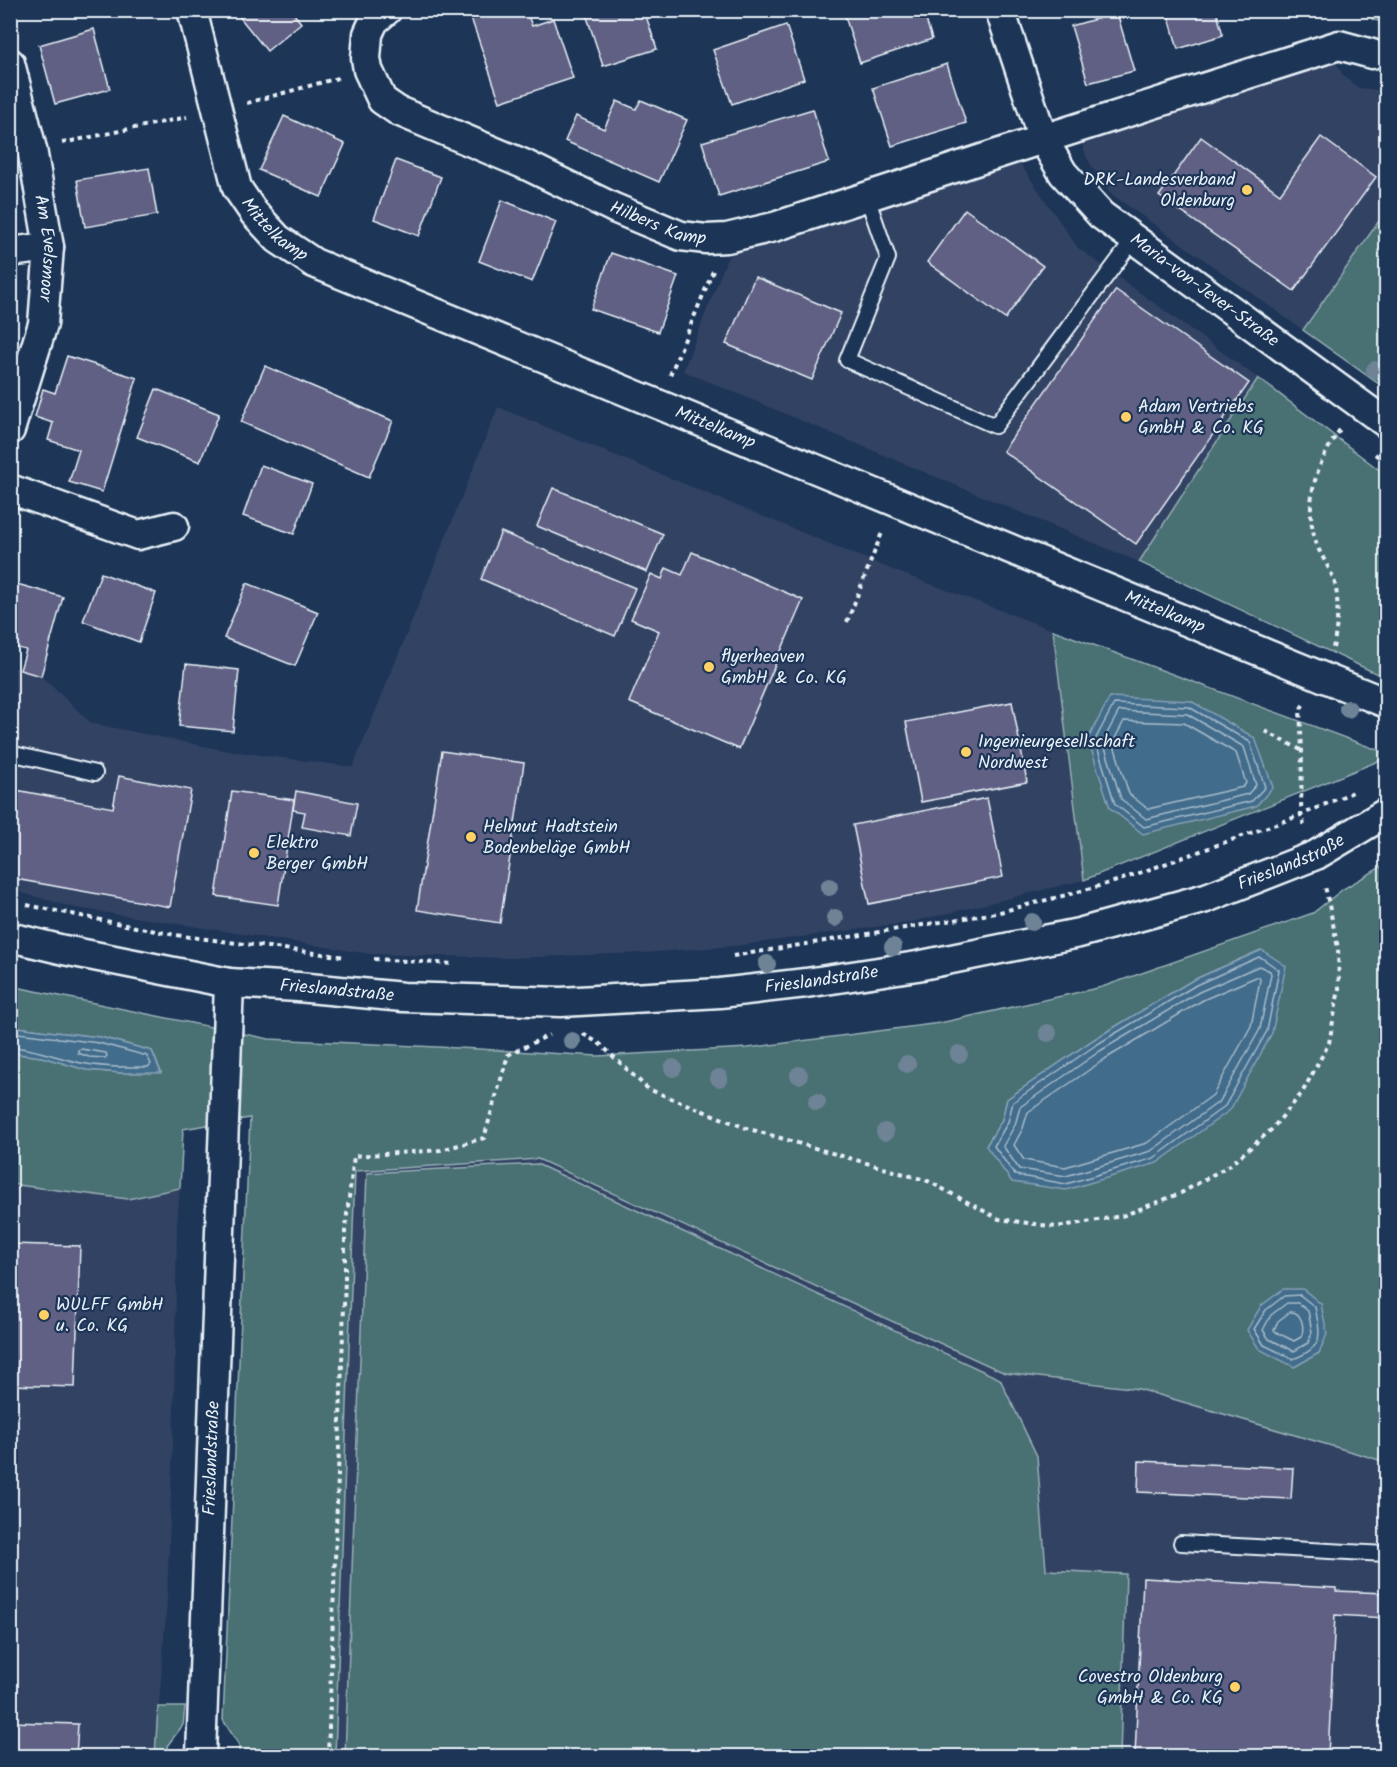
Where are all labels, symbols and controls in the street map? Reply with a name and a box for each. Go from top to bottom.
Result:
place label: DRK-Landesverband Oldenburg [1083,166,1236,216]
marker: DRK-Landesverband Oldenburg [1240,183,1254,197]
street label: Mittelkamp [233,191,314,270]
street label: Am Evelsmoor [26,192,64,303]
street label: Hilbers Kamp [605,193,708,253]
street label: Maria-von-Jever-Straße [1123,226,1285,355]
place label: Adam Vertriebs GmbH & Co. KG [1138,393,1264,443]
street label: Mittelkamp [670,398,760,457]
marker: Adam Vertriebs GmbH & Co. KG [1119,410,1133,424]
street label: Mittelkamp [1120,583,1210,642]
place label: flyerheaven GmbH & Co. KG [721,643,847,693]
marker: flyerheaven GmbH & Co. KG [702,660,716,674]
place label: Ingenieurgesellschaft Nordwest [978,728,1136,778]
marker: Ingenieurgesellschaft Nordwest [959,745,973,759]
place label: Helmut Hadtstein Bodenbeläge GmbH [483,813,630,863]
street label: Frieslandstraße [1233,826,1351,899]
place label: Elektro Berger GmbH [266,829,368,879]
marker: Helmut Hadtstein Bodenbeläge GmbH [464,830,478,844]
marker: Elektro Berger GmbH [247,846,261,860]
street label: Frieslandstraße [763,958,880,1002]
street label: Frieslandstraße [279,971,395,1011]
place label: WULFF GmbH u. Co. KG [56,1291,164,1341]
marker: WULFF GmbH u. Co. KG [37,1308,51,1322]
street label: Frieslandstraße [195,1400,228,1516]
place label: Covestro Oldenburg GmbH & Co. KG [1078,1663,1223,1713]
marker: Covestro Oldenburg GmbH & Co. KG [1228,1680,1242,1694]

